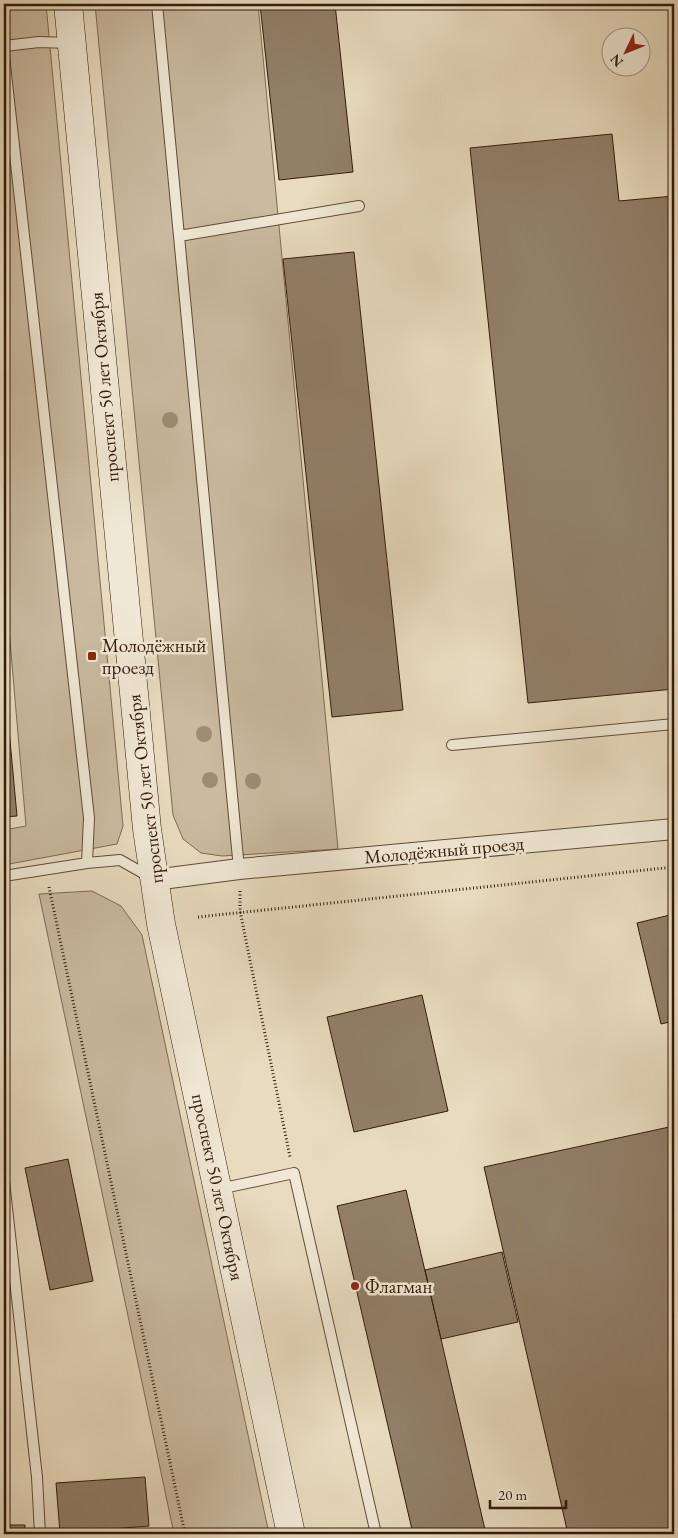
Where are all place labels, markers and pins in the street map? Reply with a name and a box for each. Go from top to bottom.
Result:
place label: Молодёжный проезд [102,633,206,680]
marker: Молодёжный проезд [86,650,98,662]
place label: Флагман [365,1274,432,1299]
marker: Флагман [349,1280,361,1292]

